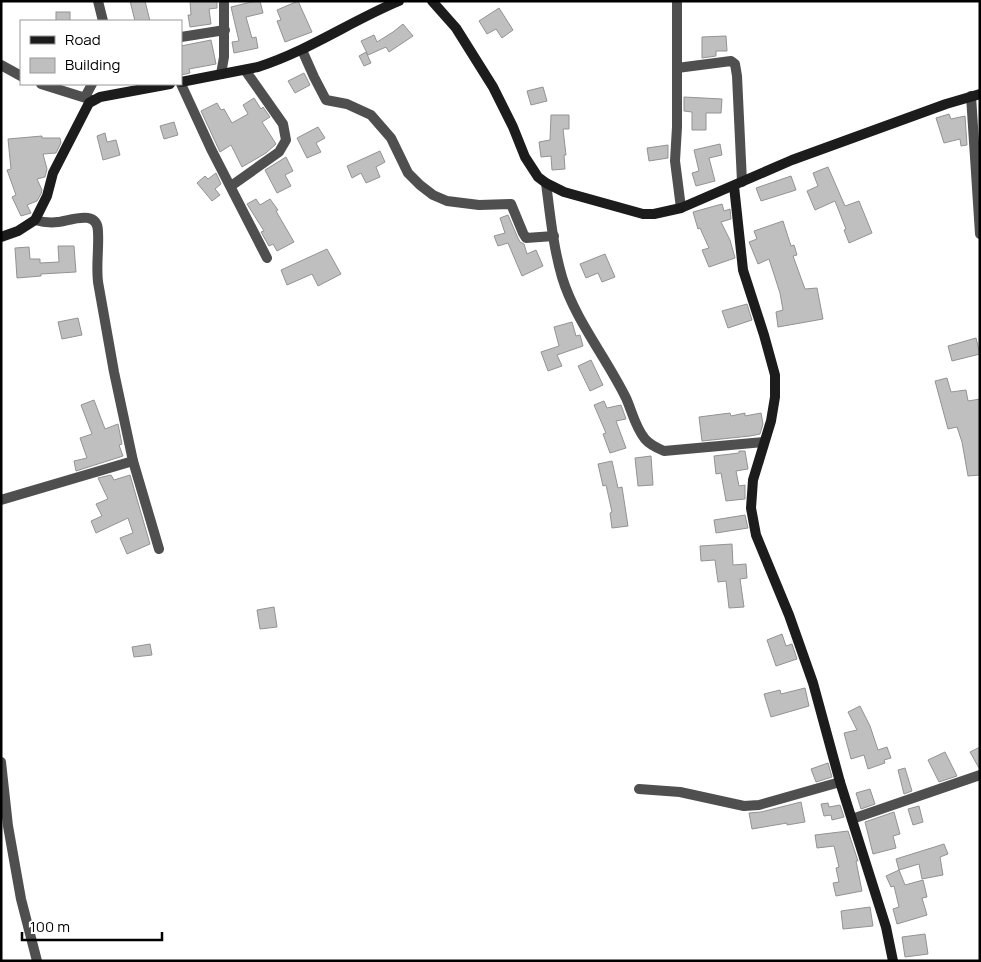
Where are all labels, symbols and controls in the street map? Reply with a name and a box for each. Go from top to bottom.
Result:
legend [20,20,182,85]
text: Road [65,29,101,50]
text: Building [65,54,120,75]
scale bar [22,910,162,942]
text: 100 m [30,916,70,937]

